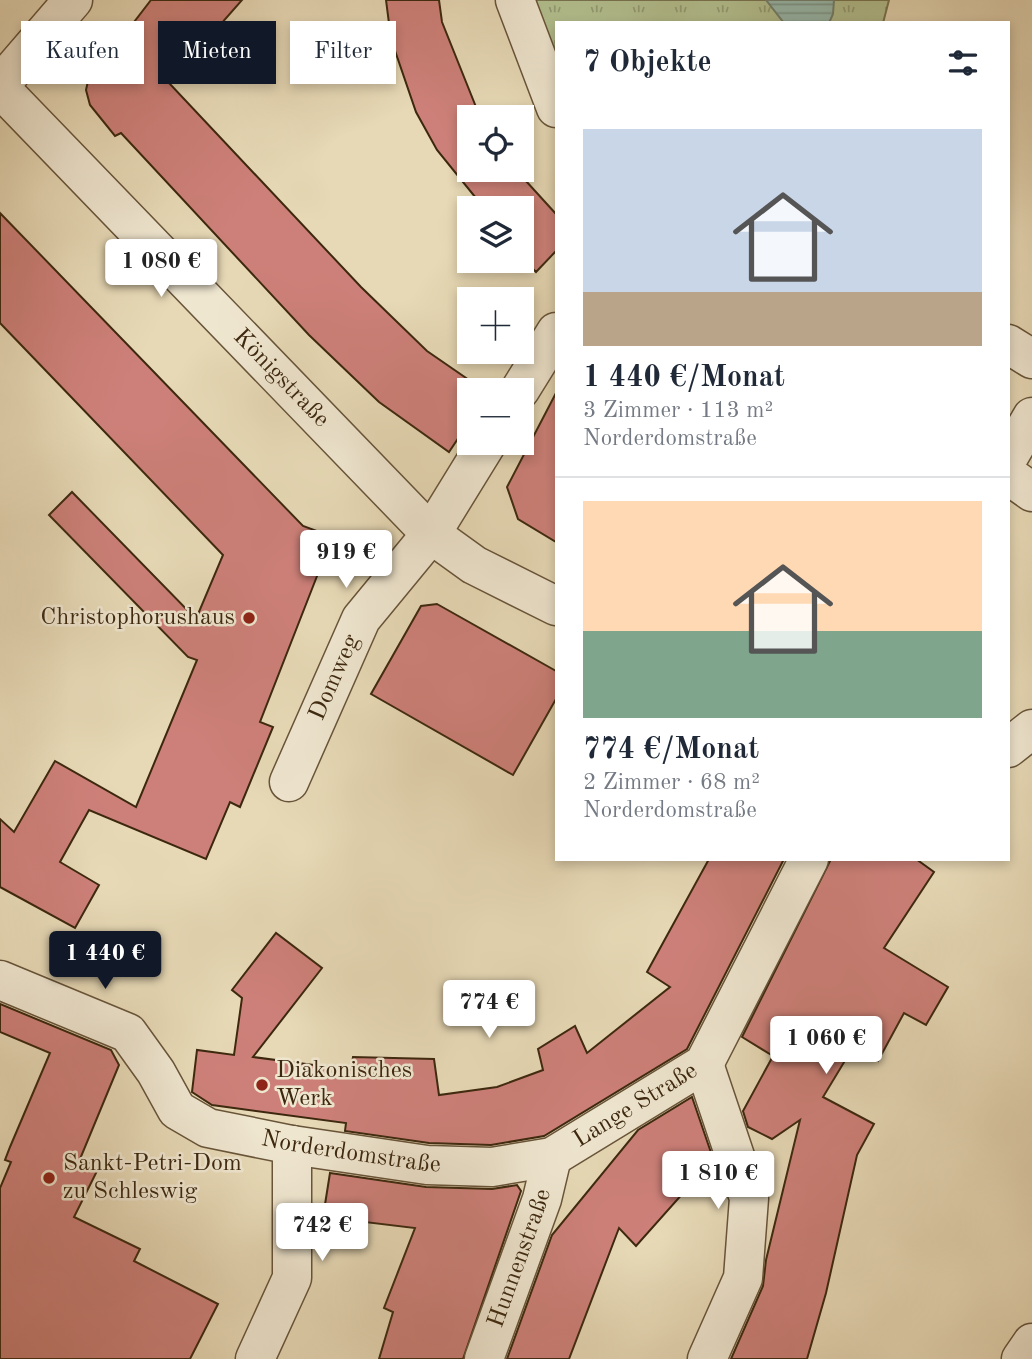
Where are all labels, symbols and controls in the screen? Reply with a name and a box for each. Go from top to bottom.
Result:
chip: Kaufen [21,21,144,84]
chip: Mieten [158,21,276,84]
chip: Filter [290,21,396,84]
icon: filters [944,44,982,82]
text: 7 Objekte [583,48,712,78]
map controls [457,105,534,455]
button: locate [457,105,534,182]
icon: home [720,174,846,300]
button: layers [457,196,534,273]
pin: 1 080 € [96,240,226,299]
text: 1 080 € [121,250,201,273]
button: + [457,287,534,364]
street label: Königstraße [228,325,333,432]
text: 1 440 €/Monat [583,363,785,393]
button: − [457,378,534,455]
text: 3 Zimmer · 113 m² [583,399,773,422]
text: Norderdomstraße [583,427,757,450]
pin: 919 € [297,530,395,590]
text: 919 € [316,541,376,564]
icon: home [720,546,846,672]
place label: Christophorushaus [40,606,235,630]
marker: Christophorushaus [241,610,257,626]
street label: Domweg [306,631,364,724]
text: 774 €/Monat [583,735,759,765]
text: 2 Zimmer · 68 m² [583,771,760,794]
text: Norderdomstraße [583,799,757,822]
pin: 1 440 € [40,932,170,991]
text: 1 440 € [65,942,145,965]
pin: 774 € [440,981,538,1040]
text: 774 € [459,991,519,1014]
pin: 1 060 € [761,1016,891,1076]
text: 1 060 € [786,1027,866,1050]
place label: Diakonisches Werk [276,1059,412,1111]
street label: Lange Straße [570,1059,702,1153]
marker: Diakonisches Werk [254,1077,270,1093]
street label: Norderdomstraße [259,1127,441,1177]
place label: Sankt-Petri-Dom zu Schleswig [63,1152,242,1204]
pin: 1 810 € [653,1152,783,1211]
text: 1 810 € [678,1162,758,1185]
marker: Sankt-Petri-Dom zu Schleswig [41,1170,57,1186]
street label: Hunnenstraße [484,1187,556,1331]
pin: 742 € [273,1204,371,1263]
text: 742 € [292,1214,352,1237]

